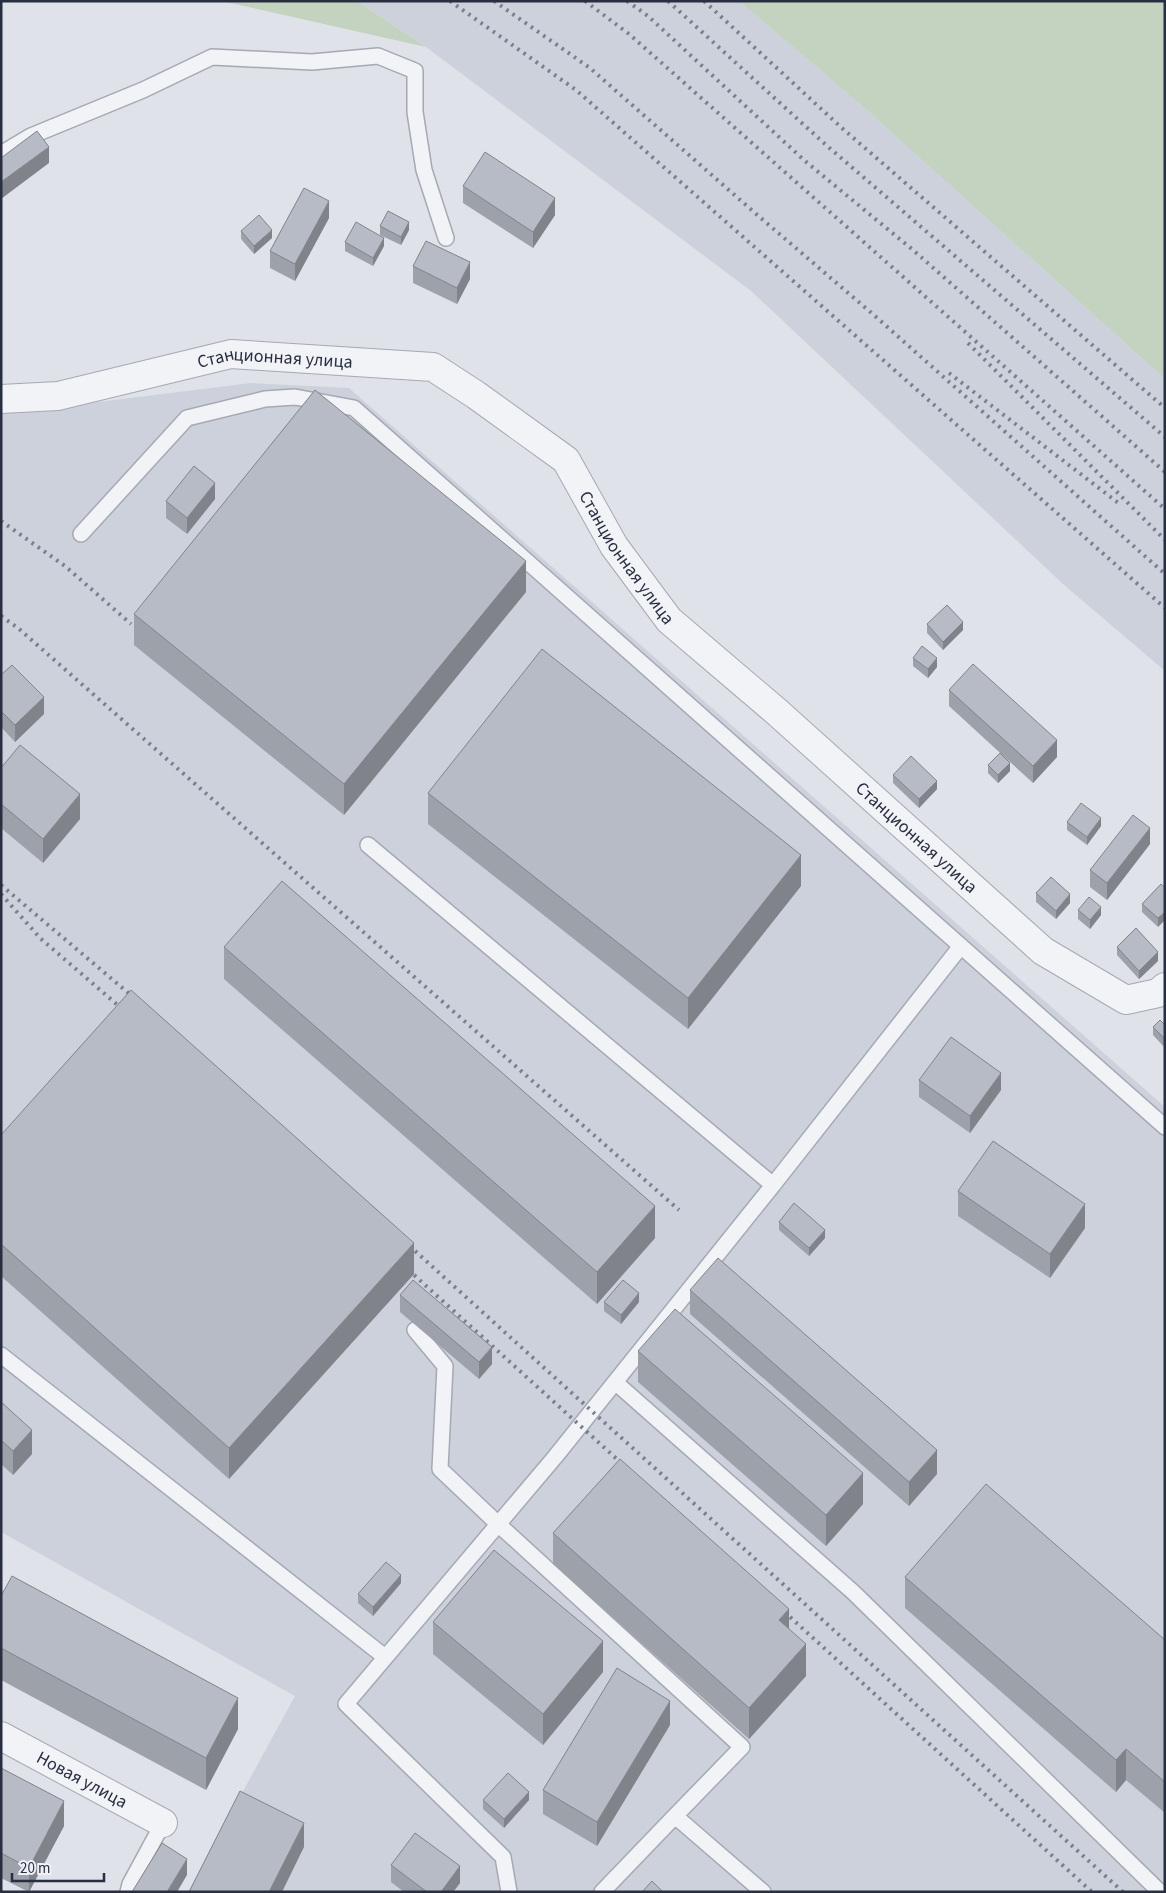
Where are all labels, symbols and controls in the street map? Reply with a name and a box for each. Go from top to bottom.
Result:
street label: Станционная улица [195,341,354,374]
street label: Станционная улица [573,486,681,630]
street label: Станционная улица [850,776,983,899]
street label: Новая улица [32,1745,132,1814]
scale bar [12,1850,105,1882]
text: 20 m [20,1858,50,1879]

